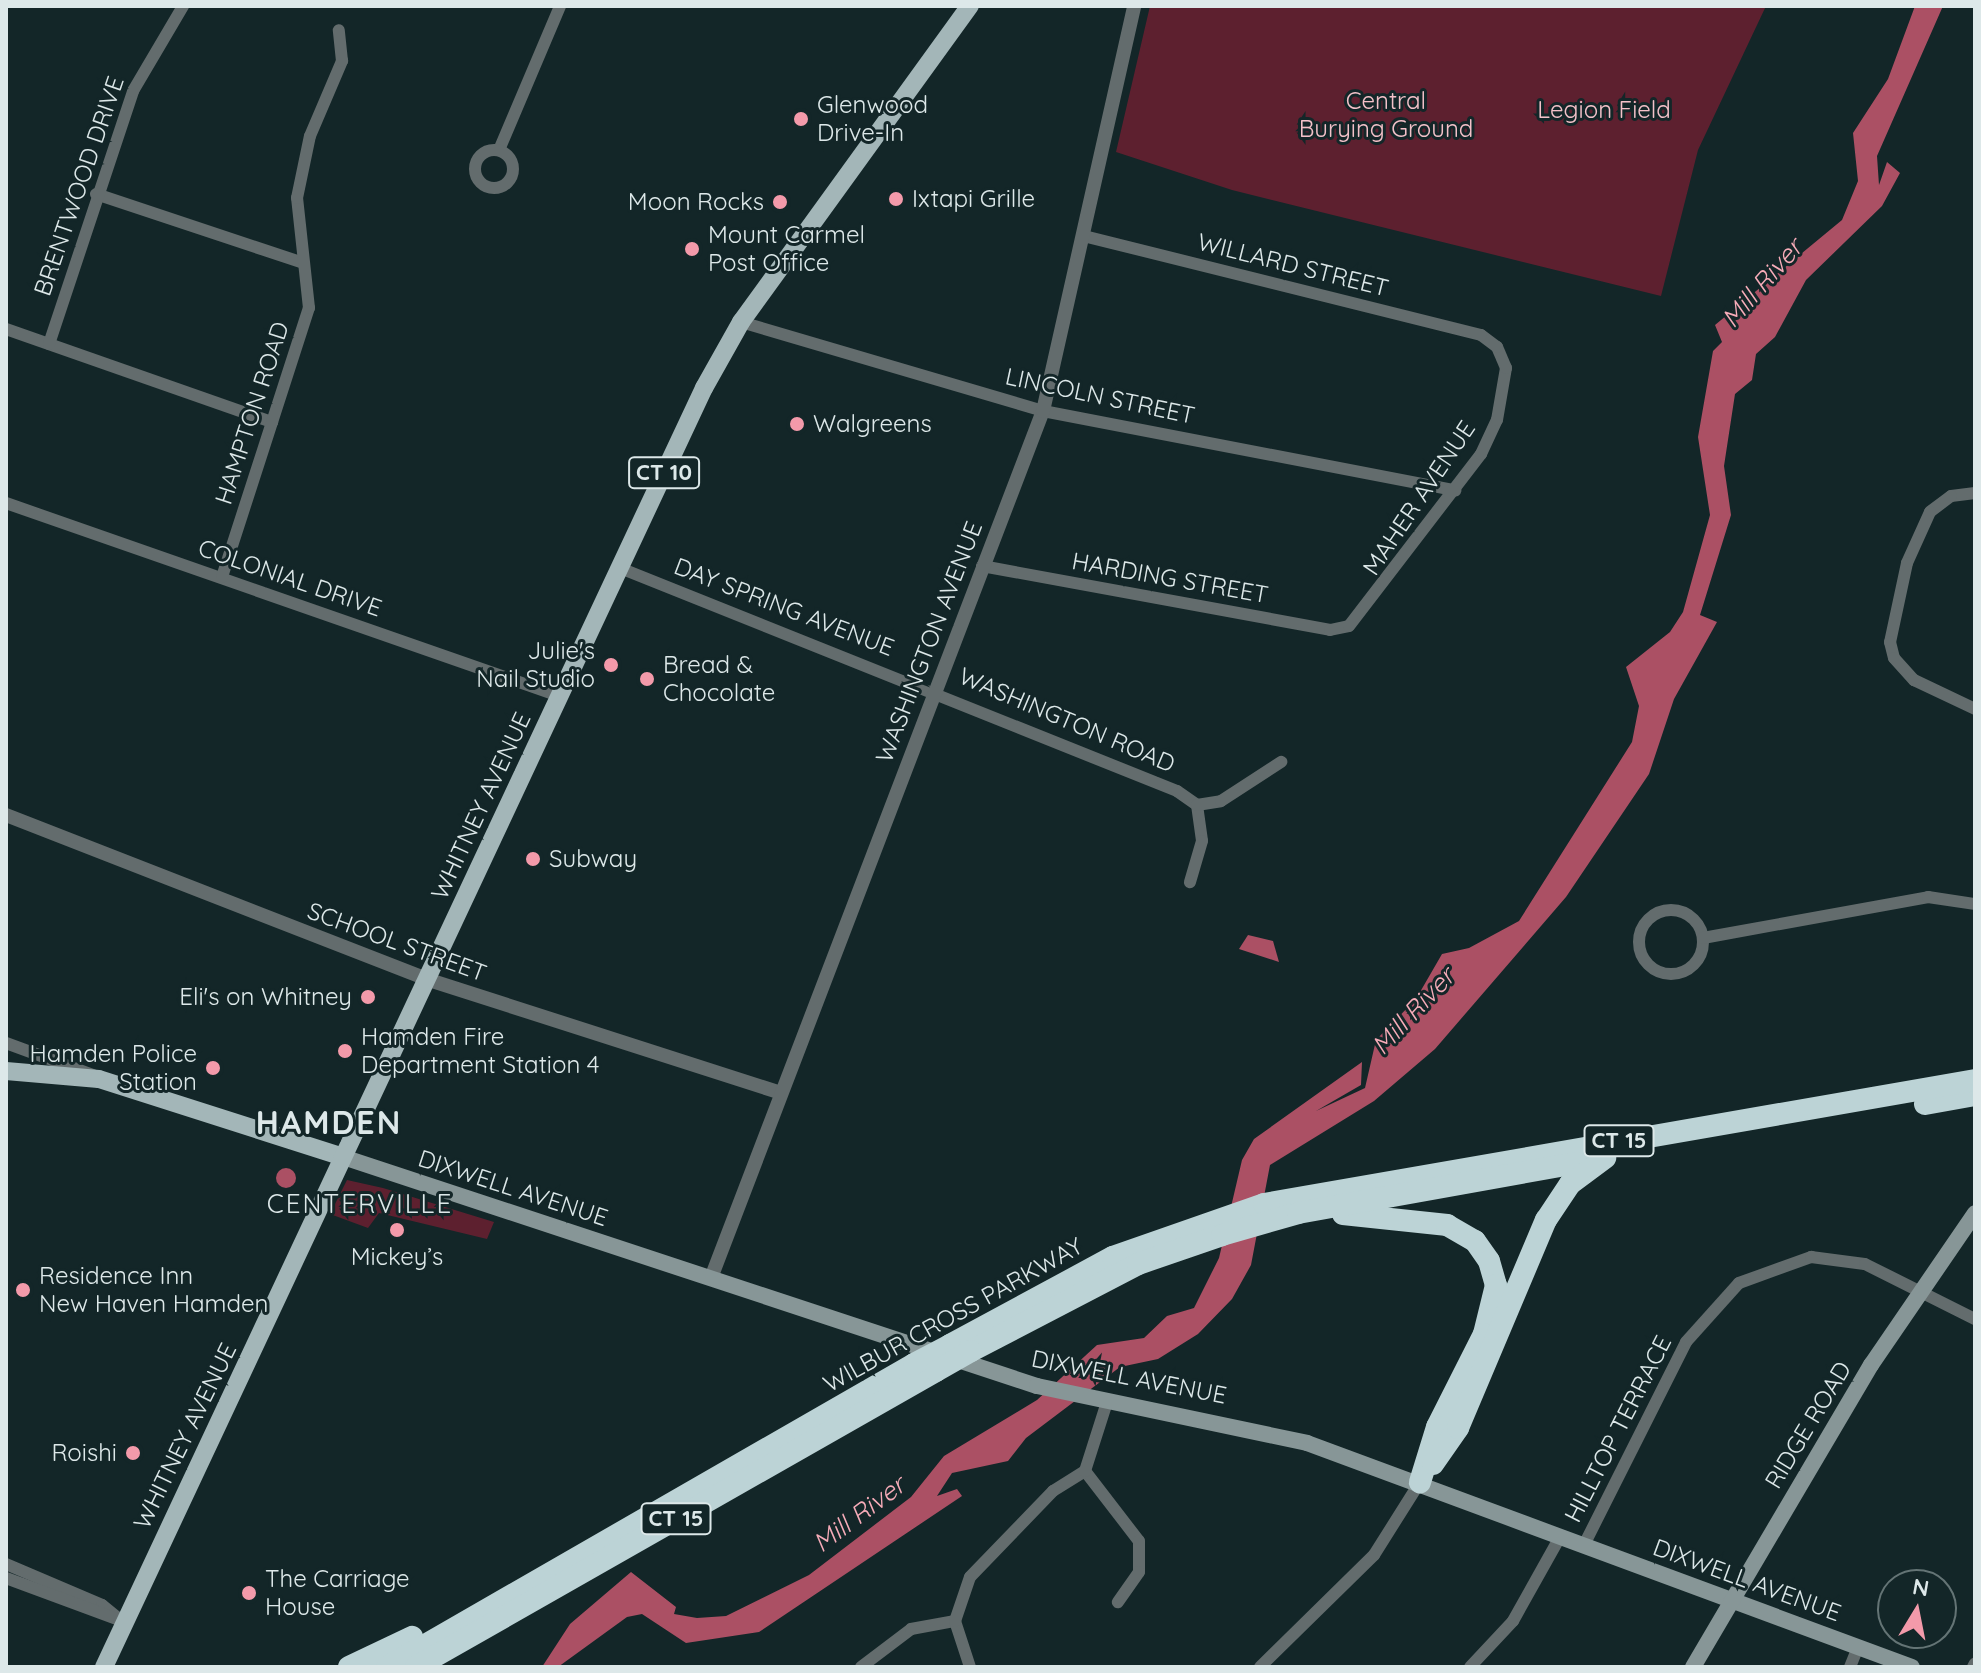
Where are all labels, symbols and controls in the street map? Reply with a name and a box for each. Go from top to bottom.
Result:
street label: BRENTWOOD DRIVE [28,73,130,299]
park label: Central Burying Ground [1299,87,1473,143]
place label: Glenwood Drive-In [817,91,928,147]
park label: Legion Field [1537,96,1671,124]
marker: Glenwood Drive-In [792,110,810,128]
place label: Ixtapi Grille [912,185,1035,213]
place label: Moon Rocks [628,188,764,216]
marker: Ixtapi Grille [887,190,905,208]
marker: Moon Rocks [771,193,789,211]
place label: Mount Carmel Post Office [708,221,865,277]
street label: WILLARD STREET [1194,227,1392,303]
water label: Mill River [1715,232,1809,334]
marker: Mount Carmel Post Office [683,240,701,258]
street label: HAMPTON ROAD [209,318,295,508]
street label: LINCOLN STREET [1003,362,1197,430]
place label: Walgreens [813,410,932,438]
marker: Walgreens [788,415,806,433]
street label: MAHER AVENUE [1357,415,1481,581]
road number: CT 10 [628,455,700,491]
street label: WASHINGTON AVENUE [870,517,988,767]
street label: COLONIAL DRIVE [194,533,386,623]
street label: HARDING STREET [1070,547,1270,609]
street label: DAY SPRING AVENUE [670,552,898,662]
place label: Julie's Nail Studio [476,637,595,693]
place label: Bread & Chocolate [663,651,775,707]
marker: Julie's Nail Studio [602,656,620,674]
street label: WASHINGTON ROAD [955,661,1179,779]
marker: Bread & Chocolate [638,670,656,688]
street label: WHITNEY AVENUE [425,708,537,904]
place label: Subway [549,845,637,873]
marker: Subway [524,850,542,868]
street label: SCHOOL STREET [304,896,490,988]
water label: Mill River [1365,961,1461,1061]
place label: Eli's on Whitney [179,983,352,1011]
marker: Eli's on Whitney [359,988,377,1006]
place label: Hamden Fire Department Station 4 [361,1023,599,1079]
place label: Hamden Police Station [30,1040,197,1096]
marker: Hamden Fire Department Station 4 [336,1042,354,1060]
marker: Hamden Police Station [204,1059,222,1077]
district label: HAMDEN [256,1103,402,1141]
road number: CT 15 [1583,1123,1655,1159]
street label: DIXWELL AVENUE [414,1144,612,1232]
district label: CENTERVILLE [267,1188,453,1220]
marker: Mickey’s [388,1221,406,1239]
street label: WILBUR CROSS PARKWAY [818,1232,1088,1398]
place label: Mickey’s [351,1243,443,1271]
place label: Residence Inn New Haven Hamden [39,1262,268,1318]
marker: Residence Inn New Haven Hamden [14,1281,32,1299]
street label: HILLTOP TERRACE [1558,1331,1678,1527]
street label: WHITNEY AVENUE [128,1338,242,1534]
street label: DIXWELL AVENUE [1029,1344,1229,1410]
street label: RIDGE ROAD [1759,1356,1857,1494]
place label: Roishi [51,1439,117,1467]
marker: Roishi [124,1444,142,1462]
water label: Mill River [807,1469,911,1559]
road number: CT 15 [640,1501,712,1537]
street label: DIXWELL AVENUE [1649,1533,1845,1627]
place label: The Carriage House [265,1565,410,1621]
north arrow [1877,1569,1957,1649]
text: N [1910,1572,1931,1603]
marker: The Carriage House [240,1584,258,1602]

